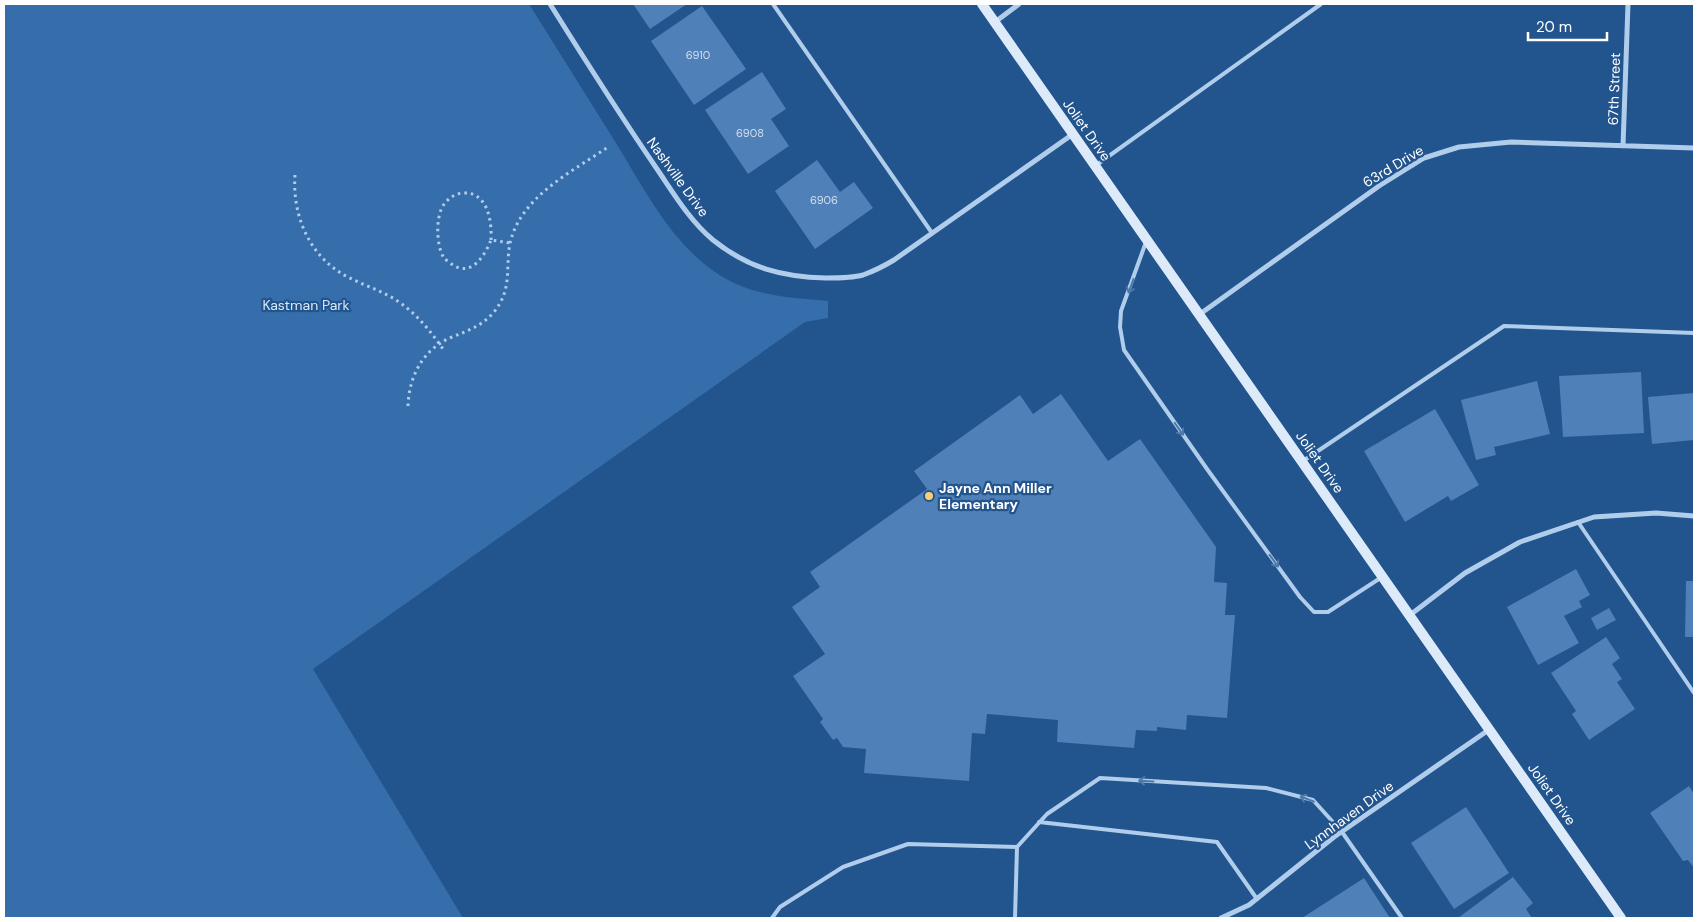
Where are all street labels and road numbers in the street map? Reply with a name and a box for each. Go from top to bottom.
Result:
street label: 67th Street [1604,52,1624,126]
street label: Joliet Drive [1059,95,1115,165]
street label: Nashville Drive [643,134,713,220]
street label: 63rd Drive [1359,141,1427,191]
street label: Joliet Drive [1292,427,1348,497]
street label: Joliet Drive [1524,759,1580,829]
street label: Lynnhaven Drive [1301,777,1397,853]

